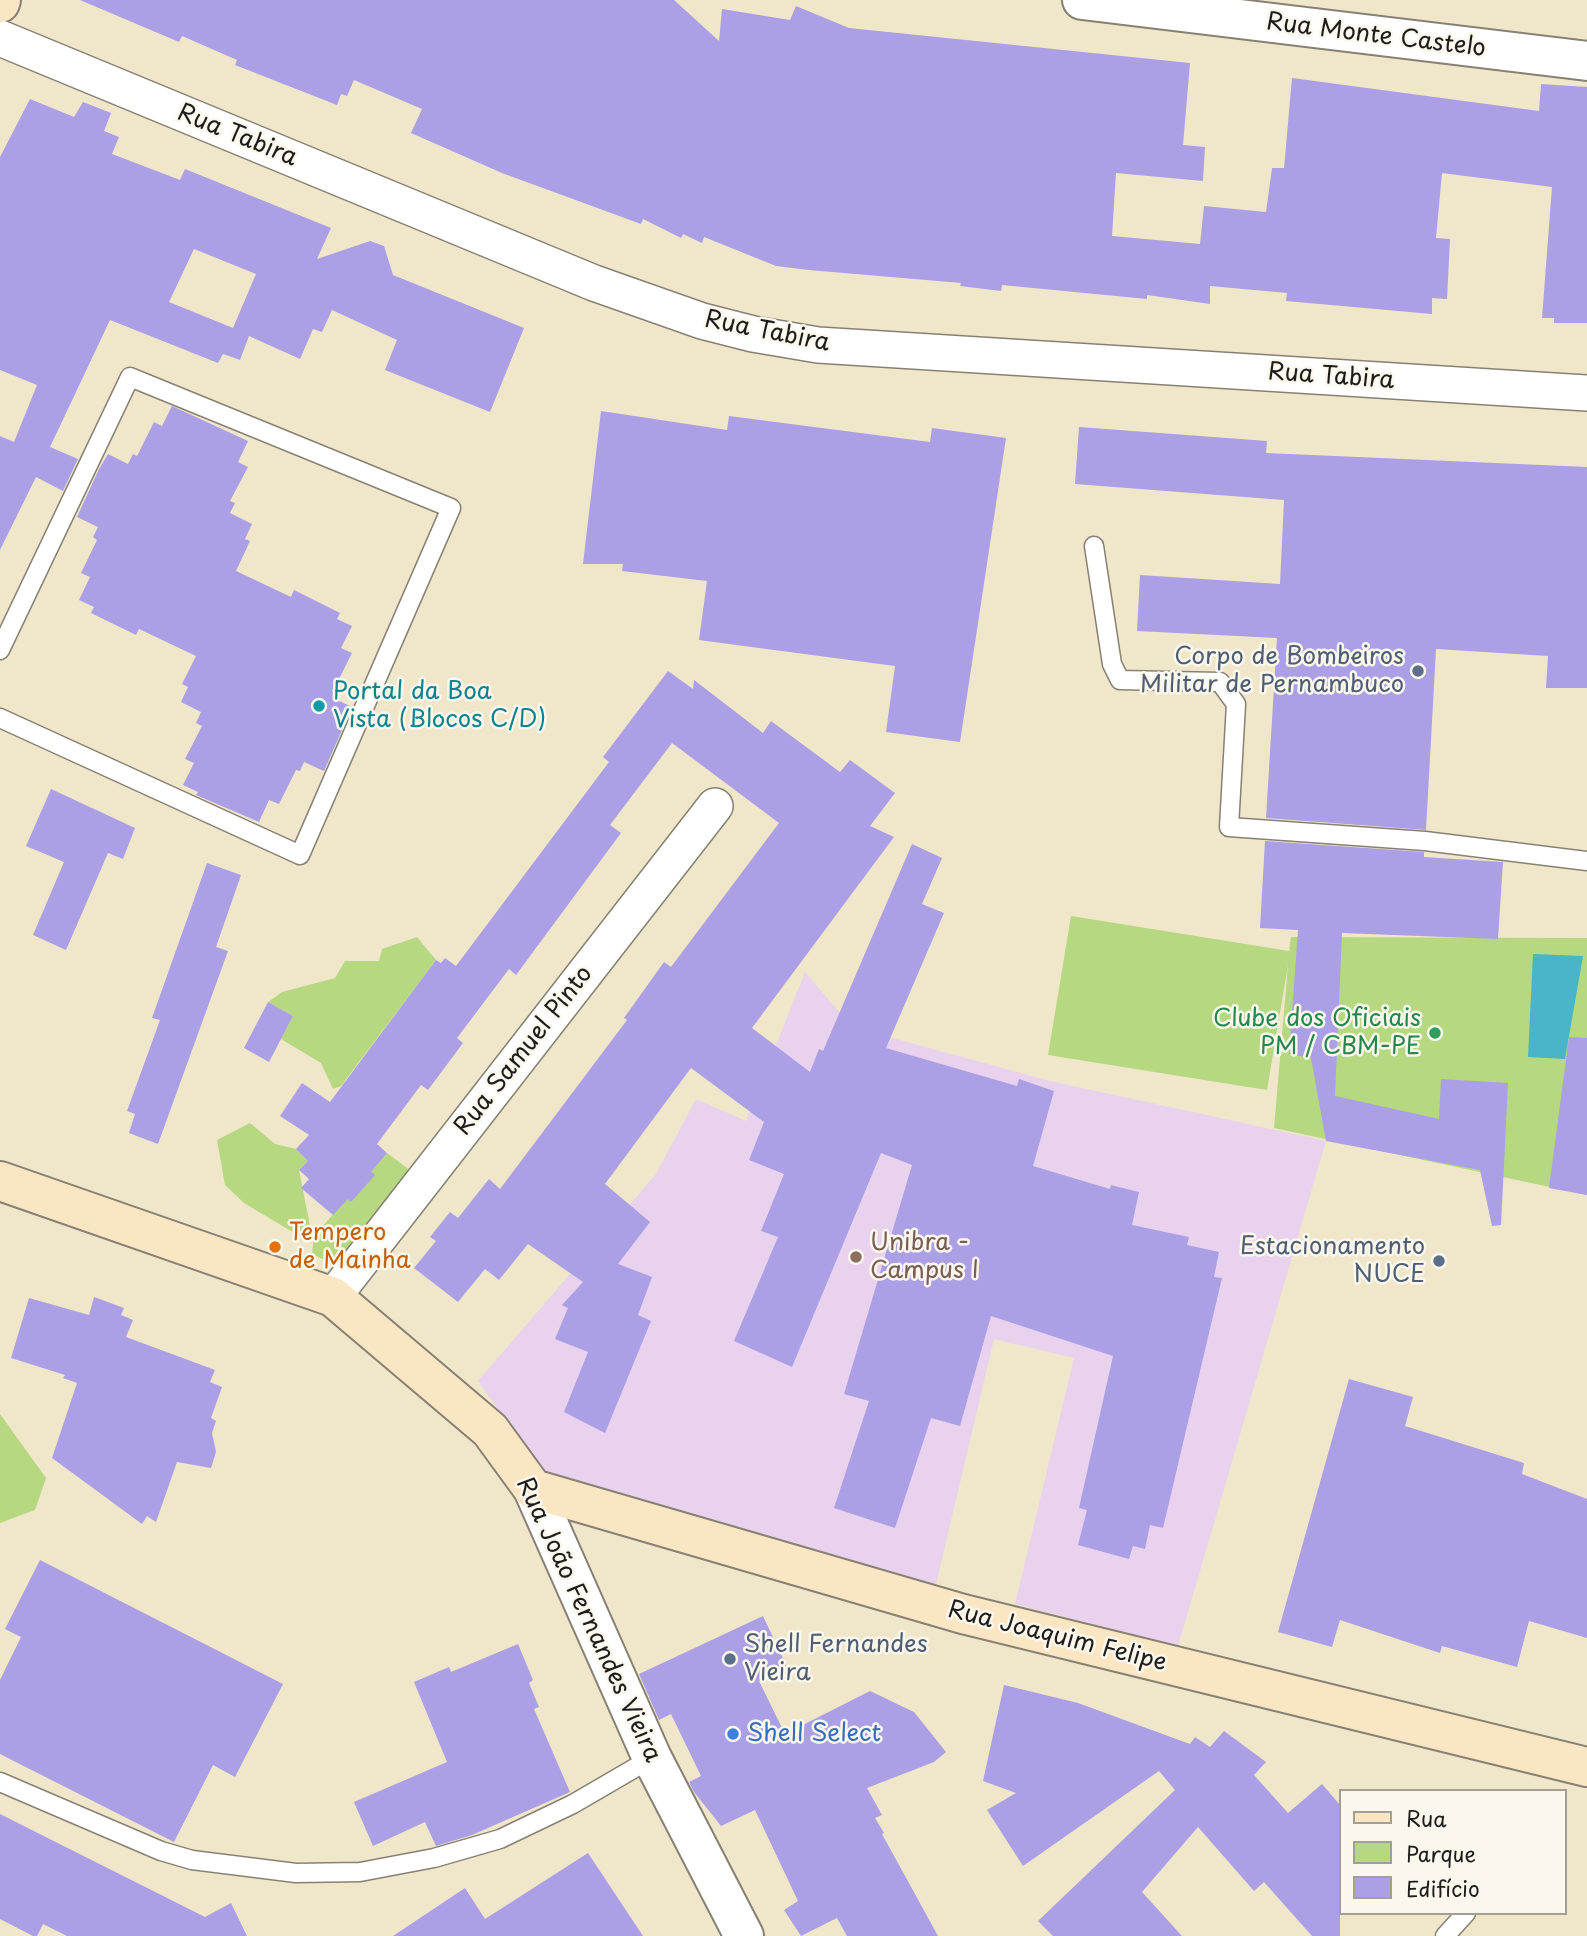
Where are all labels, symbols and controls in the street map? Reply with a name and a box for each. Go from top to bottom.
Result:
street label: Rua Monte Castelo [1265,8,1487,64]
street label: Rua Tabira [173,99,301,173]
street label: Rua Tabira [702,306,832,358]
street label: Rua Tabira [1267,358,1395,396]
place label: Corpo de Bombeiros Militar de Pernambuco [1140,643,1404,699]
marker: Corpo de Bombeiros Militar de Pernambuco [1410,663,1426,679]
place label: Portal da Boa Vista (Blocos C/D) [333,678,546,734]
marker: Portal da Boa Vista (Blocos C/D) [311,698,327,714]
street label: Rua Samuel Pinto [449,961,599,1141]
place label: Clube dos Oficiais PM / CBM-PE [1213,1005,1421,1061]
marker: Clube dos Oficiais PM / CBM-PE [1427,1025,1443,1041]
place label: Tempero de Mainha [289,1219,411,1275]
place label: Unibra - Campus I [870,1229,979,1285]
place label: Estacionamento NUCE [1240,1233,1425,1289]
marker: Tempero de Mainha [267,1239,283,1255]
marker: Unibra - Campus I [848,1249,864,1265]
marker: Estacionamento NUCE [1431,1253,1447,1269]
street label: Rua João Fernandes Vieira [509,1473,667,1767]
street label: Rua Joaquim Felipe [945,1596,1169,1678]
place label: Shell Fernandes Vieira [744,1631,928,1687]
marker: Shell Fernandes Vieira [722,1651,738,1667]
place label: Shell Select [747,1720,881,1748]
marker: Shell Select [725,1726,741,1742]
legend [1338,1789,1566,1915]
text: Rua [1406,1802,1446,1834]
text: Parque [1406,1837,1476,1869]
text: Edifício [1406,1872,1480,1904]

